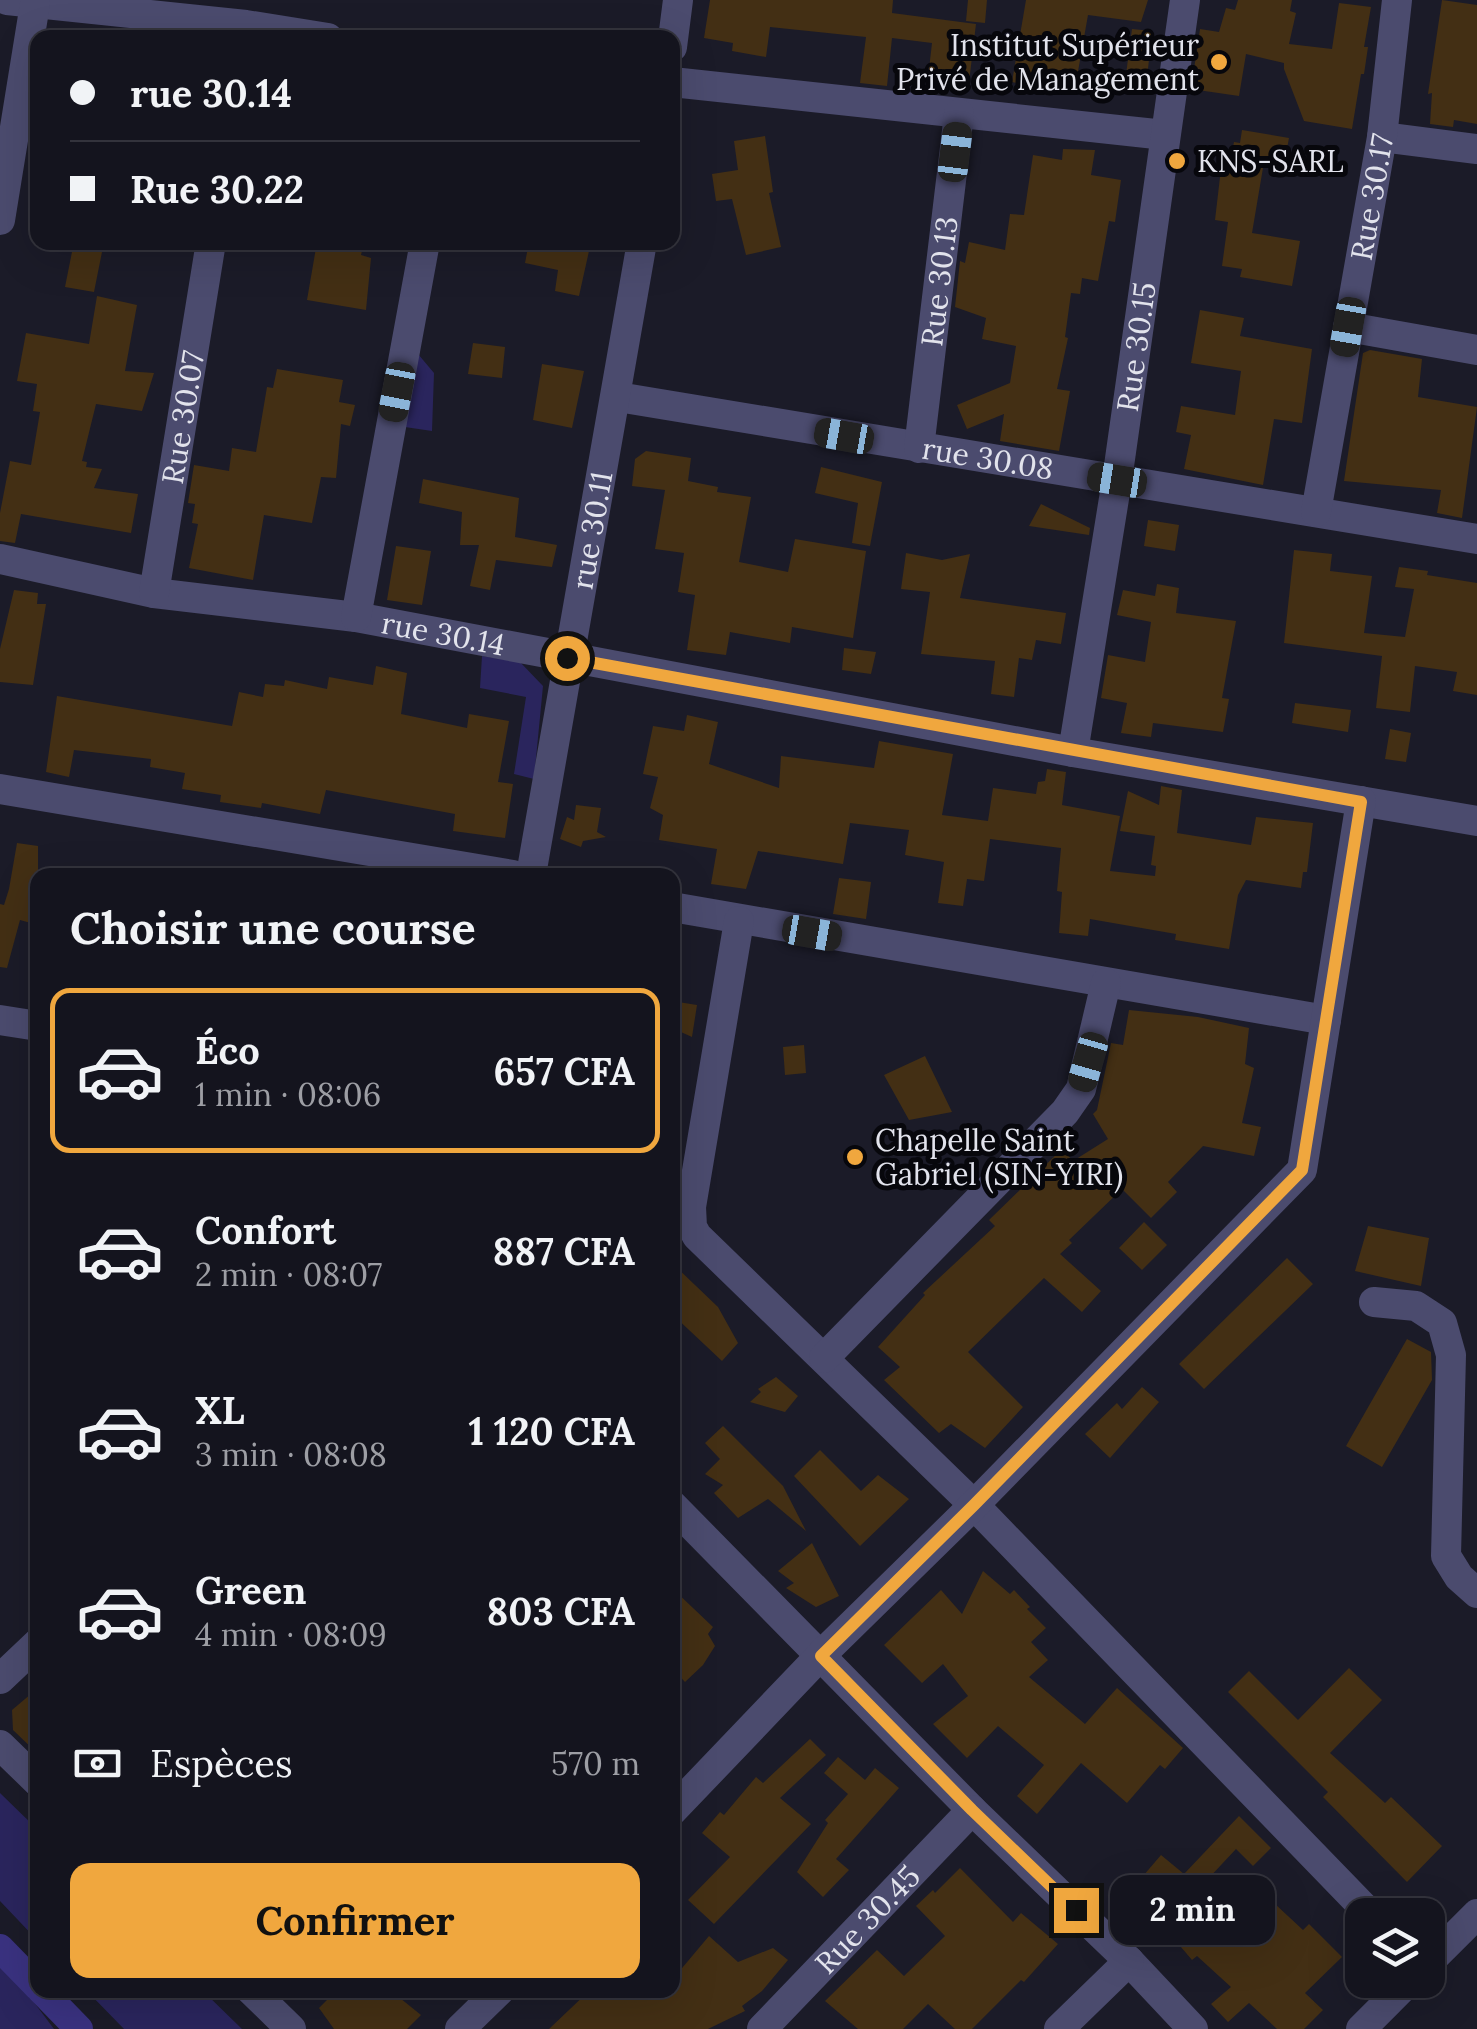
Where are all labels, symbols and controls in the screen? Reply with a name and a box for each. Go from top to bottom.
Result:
place label: Institut Supérieur Privé de Management [896,26,1199,99]
marker: Institut Supérieur Privé de Management [1208,51,1230,73]
text: rue 30.14 [130,69,292,117]
car [936,120,974,184]
street label: Rue 30.17 [1342,130,1401,263]
place label: KNS-SARL [1197,142,1344,180]
marker: KNS-SARL [1166,150,1188,172]
text: Rue 30.22 [130,165,304,213]
street label: Rue 30.13 [912,214,966,348]
street label: Rue 30.15 [1108,280,1164,414]
car [1328,295,1368,359]
street label: Rue 30.07 [153,348,212,487]
car [377,360,417,424]
car [812,416,876,456]
street label: rue 30.08 [920,429,1056,488]
car [1085,460,1149,500]
street label: rue 30.11 [562,468,620,592]
street label: rue 30.14 [379,603,508,664]
route start [545,636,590,681]
text: Choisir une course [70,899,476,956]
car [780,913,844,953]
icon: car [75,1026,165,1116]
text: Éco [195,1026,260,1074]
car [1065,1029,1111,1095]
text: 657 CFA [494,1047,635,1095]
text: 1 min · 08:06 [195,1074,381,1115]
place label: Chapelle Saint Gabriel (SIN-YIRI) [875,1121,1123,1194]
marker: Chapelle Saint Gabriel (SIN-YIRI) [844,1146,866,1168]
icon: car [75,1206,165,1296]
text: Confort [195,1206,336,1254]
text: 887 CFA [492,1227,635,1275]
text: 2 min · 08:07 [195,1254,382,1295]
icon: car [75,1386,165,1476]
text: XL [195,1386,245,1434]
text: 1 120 CFA [468,1407,635,1455]
text: 3 min · 08:08 [195,1434,387,1475]
icon: car [75,1566,165,1656]
text: Green [195,1566,307,1614]
text: 803 CFA [487,1587,635,1635]
text: 4 min · 08:09 [195,1614,387,1655]
icon: cash [70,1736,125,1791]
text: Espèces [150,1739,293,1787]
text: 570 m [551,1743,640,1784]
street label: Rue 30.45 [806,1857,928,1981]
button: Confirmer [70,1863,640,1978]
callout: 2 min [1111,1875,1276,1945]
route end [1054,1888,1099,1933]
text: 2 min [1150,1889,1235,1930]
map controls [1345,1898,1445,1998]
button: layers [1345,1898,1445,1998]

